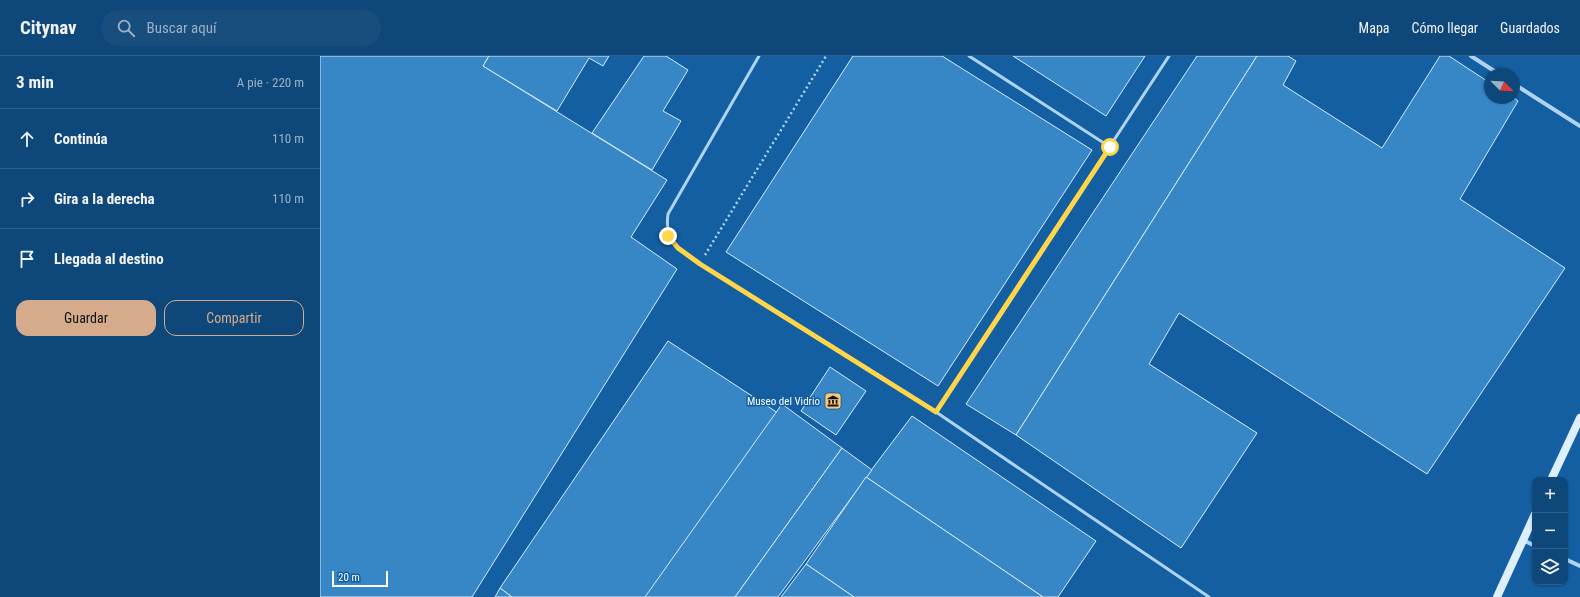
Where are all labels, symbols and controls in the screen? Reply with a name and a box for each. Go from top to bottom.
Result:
search box [101,10,381,46]
text: Citynav [20,16,77,39]
icon: search [115,17,137,39]
text: Buscar aquí [147,19,216,37]
text: Mapa [1359,20,1390,36]
text: Cómo llegar [1412,20,1478,36]
text: Guardados [1500,20,1560,36]
north arrow [1484,68,1520,104]
text: 3 min [16,72,54,92]
text: A pie · 220 m [237,75,304,90]
icon: ahead [16,128,38,150]
text: Continúa [54,130,108,148]
text: 110 m [272,131,304,146]
route start [1101,138,1119,156]
icon: right [16,188,38,210]
text: Gira a la derecha [54,190,155,208]
text: 110 m [272,191,304,206]
route end [659,227,677,245]
icon: arrive [16,248,38,270]
text: Llegada al destino [54,250,164,268]
button: Guardar [16,300,156,336]
button: Compartir [164,300,304,336]
museum icon: Museo del Vidrio [823,391,843,411]
place label: Museo del Vidrio [747,395,820,408]
map controls [1532,477,1568,585]
button: + [1532,477,1568,513]
button: − [1532,513,1568,549]
button: layers [1532,549,1568,585]
scale bar [332,569,388,588]
text: 20 m [338,571,360,584]

